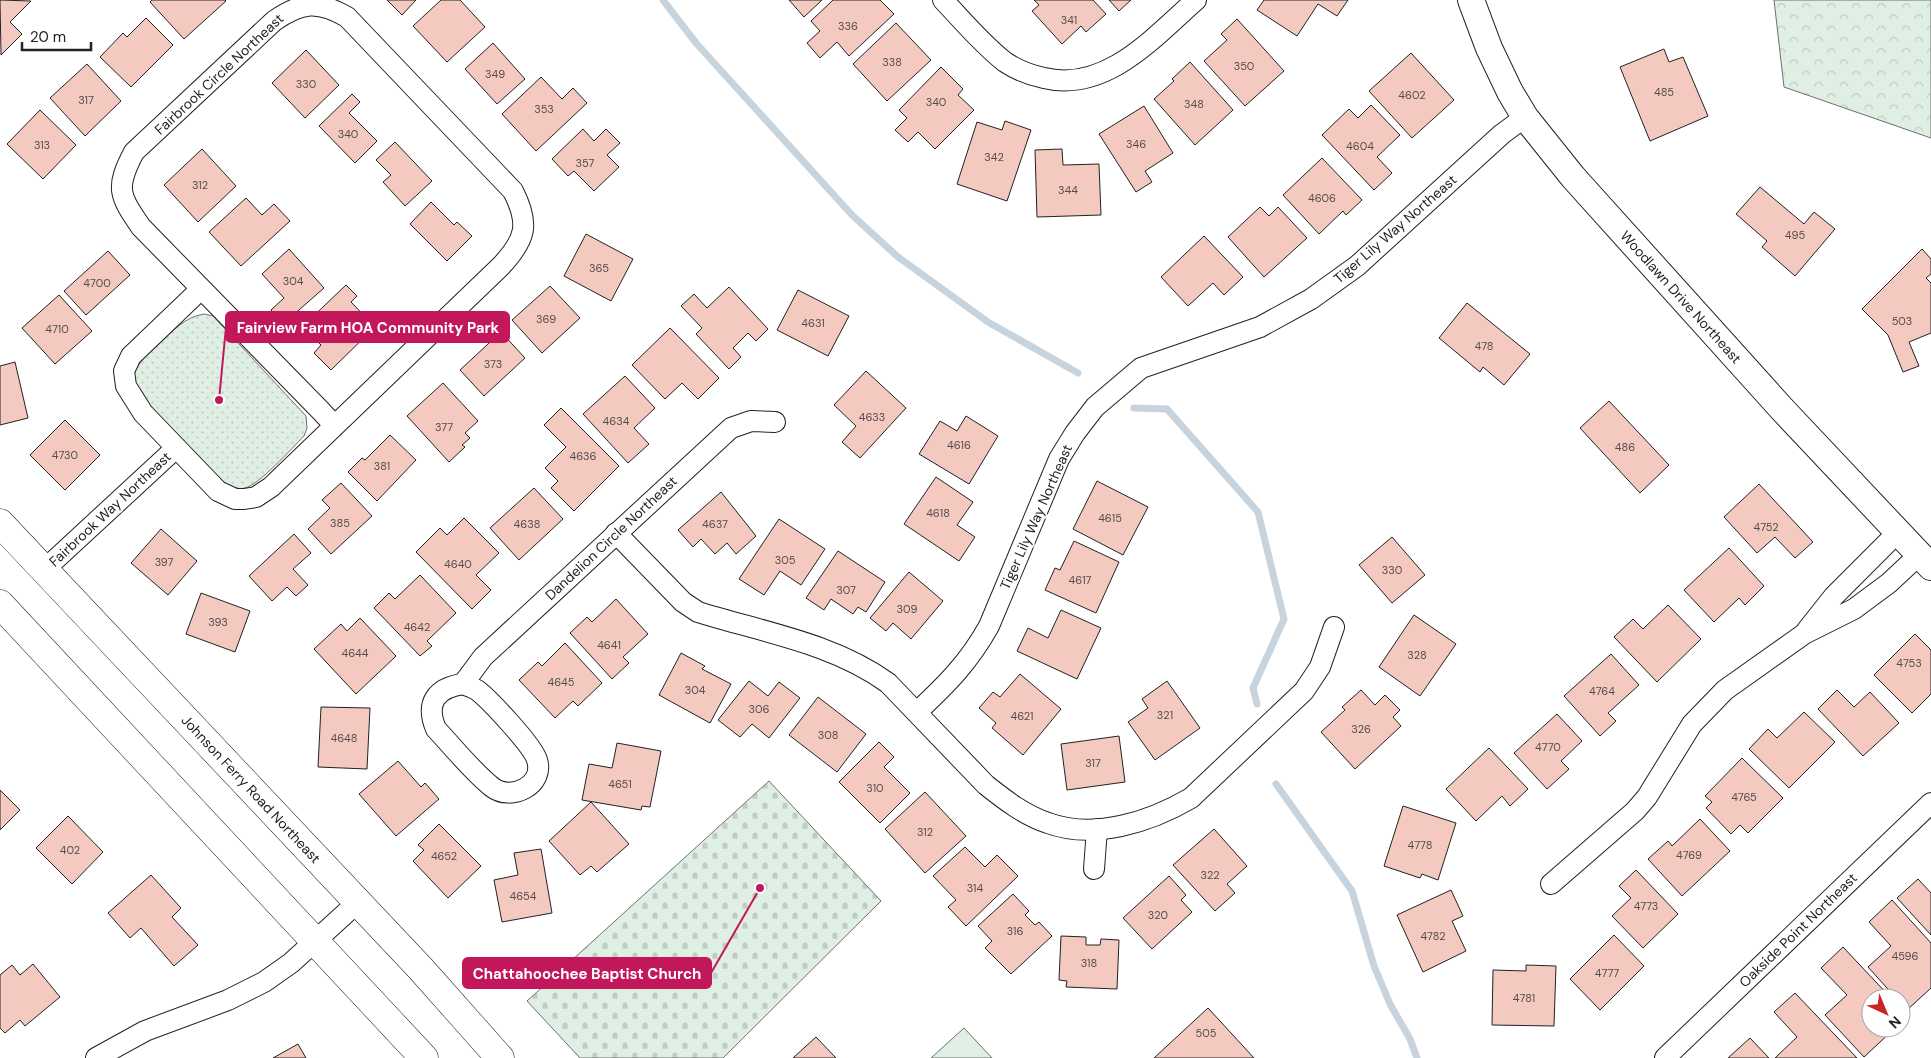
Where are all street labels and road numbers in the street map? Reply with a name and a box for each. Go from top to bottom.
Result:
street label: Fairbrook Circle Northeast [151,10,287,138]
street label: Tiger Lily Way Northeast [1330,171,1460,287]
street label: Woodlawn Drive Northeast [1617,227,1745,367]
street label: Tiger Lily Way Northeast [996,442,1076,592]
street label: Fairbrook Way Northeast [45,448,175,570]
street label: Dandelion Circle Northeast [541,472,681,604]
street label: Johnson Ferry Road Northeast [177,711,325,867]
street label: Oakside Point Northeast [1735,869,1861,991]

